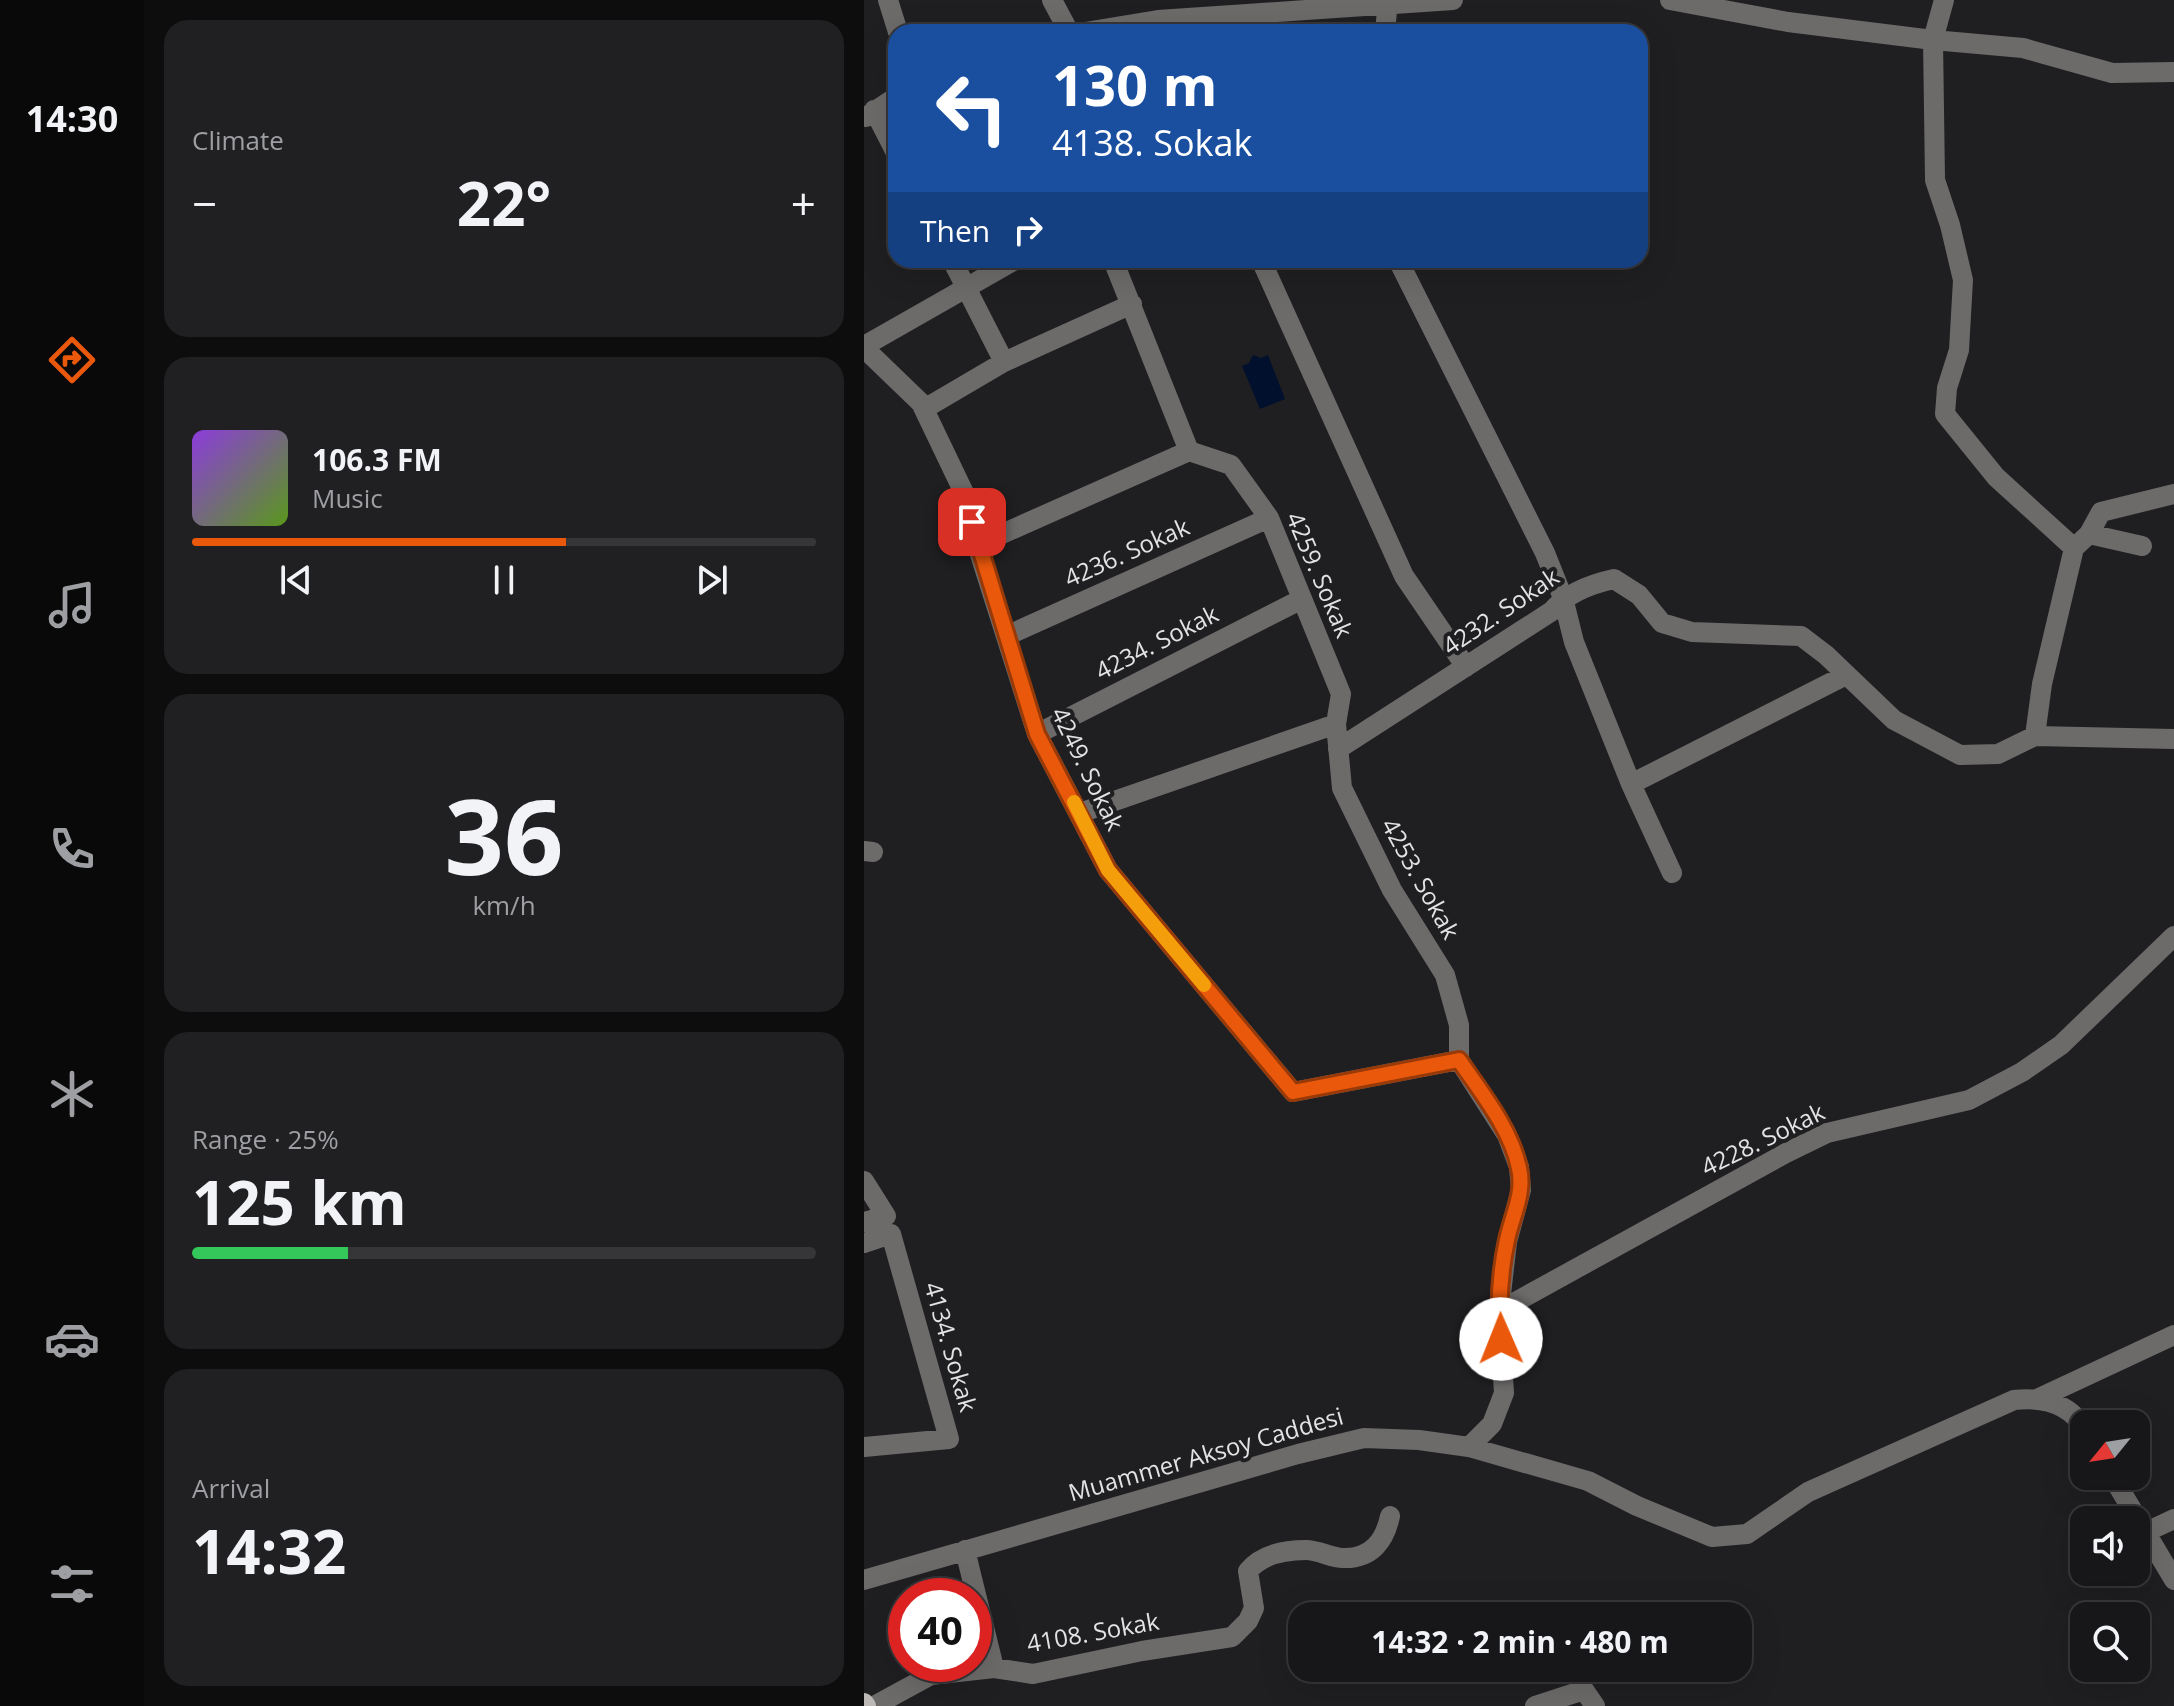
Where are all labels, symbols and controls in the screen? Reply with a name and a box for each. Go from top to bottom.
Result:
text: 130 m [1052,46,1218,122]
icon: left [920,56,1024,160]
text: 14:30 [26,94,118,143]
text: 4138. Sokak [1052,118,1252,167]
text: Climate [192,122,284,158]
text: 22° [457,162,551,244]
text: − [192,173,217,233]
text: + [791,173,816,233]
icon: right [1006,208,1050,252]
text: Then [920,210,990,251]
icon: directions [44,332,100,388]
text: 106.3 FM [312,439,442,480]
text: Music [312,480,383,516]
pin [938,488,1006,556]
icon: arrive [950,500,994,544]
street label: 4259. Sokak [1279,506,1362,643]
street label: 4236. Sokak [1059,509,1194,594]
icon: previous [274,558,318,602]
icon: pause [482,558,526,602]
icon: next [690,558,734,602]
street label: 4232. Sokak [1436,560,1565,662]
icon: music [44,577,100,633]
street label: 4234. Sokak [1089,596,1224,687]
street label: 4249. Sokak [1044,701,1133,836]
text: 36 [445,764,563,905]
street label: 4253. Sokak [1374,812,1468,945]
icon: phone [44,821,100,877]
text: km/h [472,887,536,923]
icon: climate [44,1066,100,1122]
street label: 4228. Sokak [1695,1094,1830,1183]
text: Range · 25% [192,1121,339,1157]
text: 125 km [192,1161,407,1243]
street label: 4134. Sokak [917,1278,986,1416]
position arrow [1459,1297,1543,1381]
icon: car [44,1311,100,1367]
street label: Muammer Aksoy Caddesi [1064,1399,1347,1509]
north arrow [2070,1410,2150,1490]
map controls [2070,1410,2150,1682]
text: Arrival [192,1470,270,1506]
button: sound [2070,1506,2150,1586]
text: 14:32 [192,1510,346,1592]
icon: filters [44,1556,100,1612]
speed limit sign: 40 [888,1578,992,1682]
button: search [2070,1602,2150,1682]
street label: 4108. Sokak [1024,1604,1162,1659]
text: 14:32 · 2 min · 480 m [1371,1621,1669,1662]

